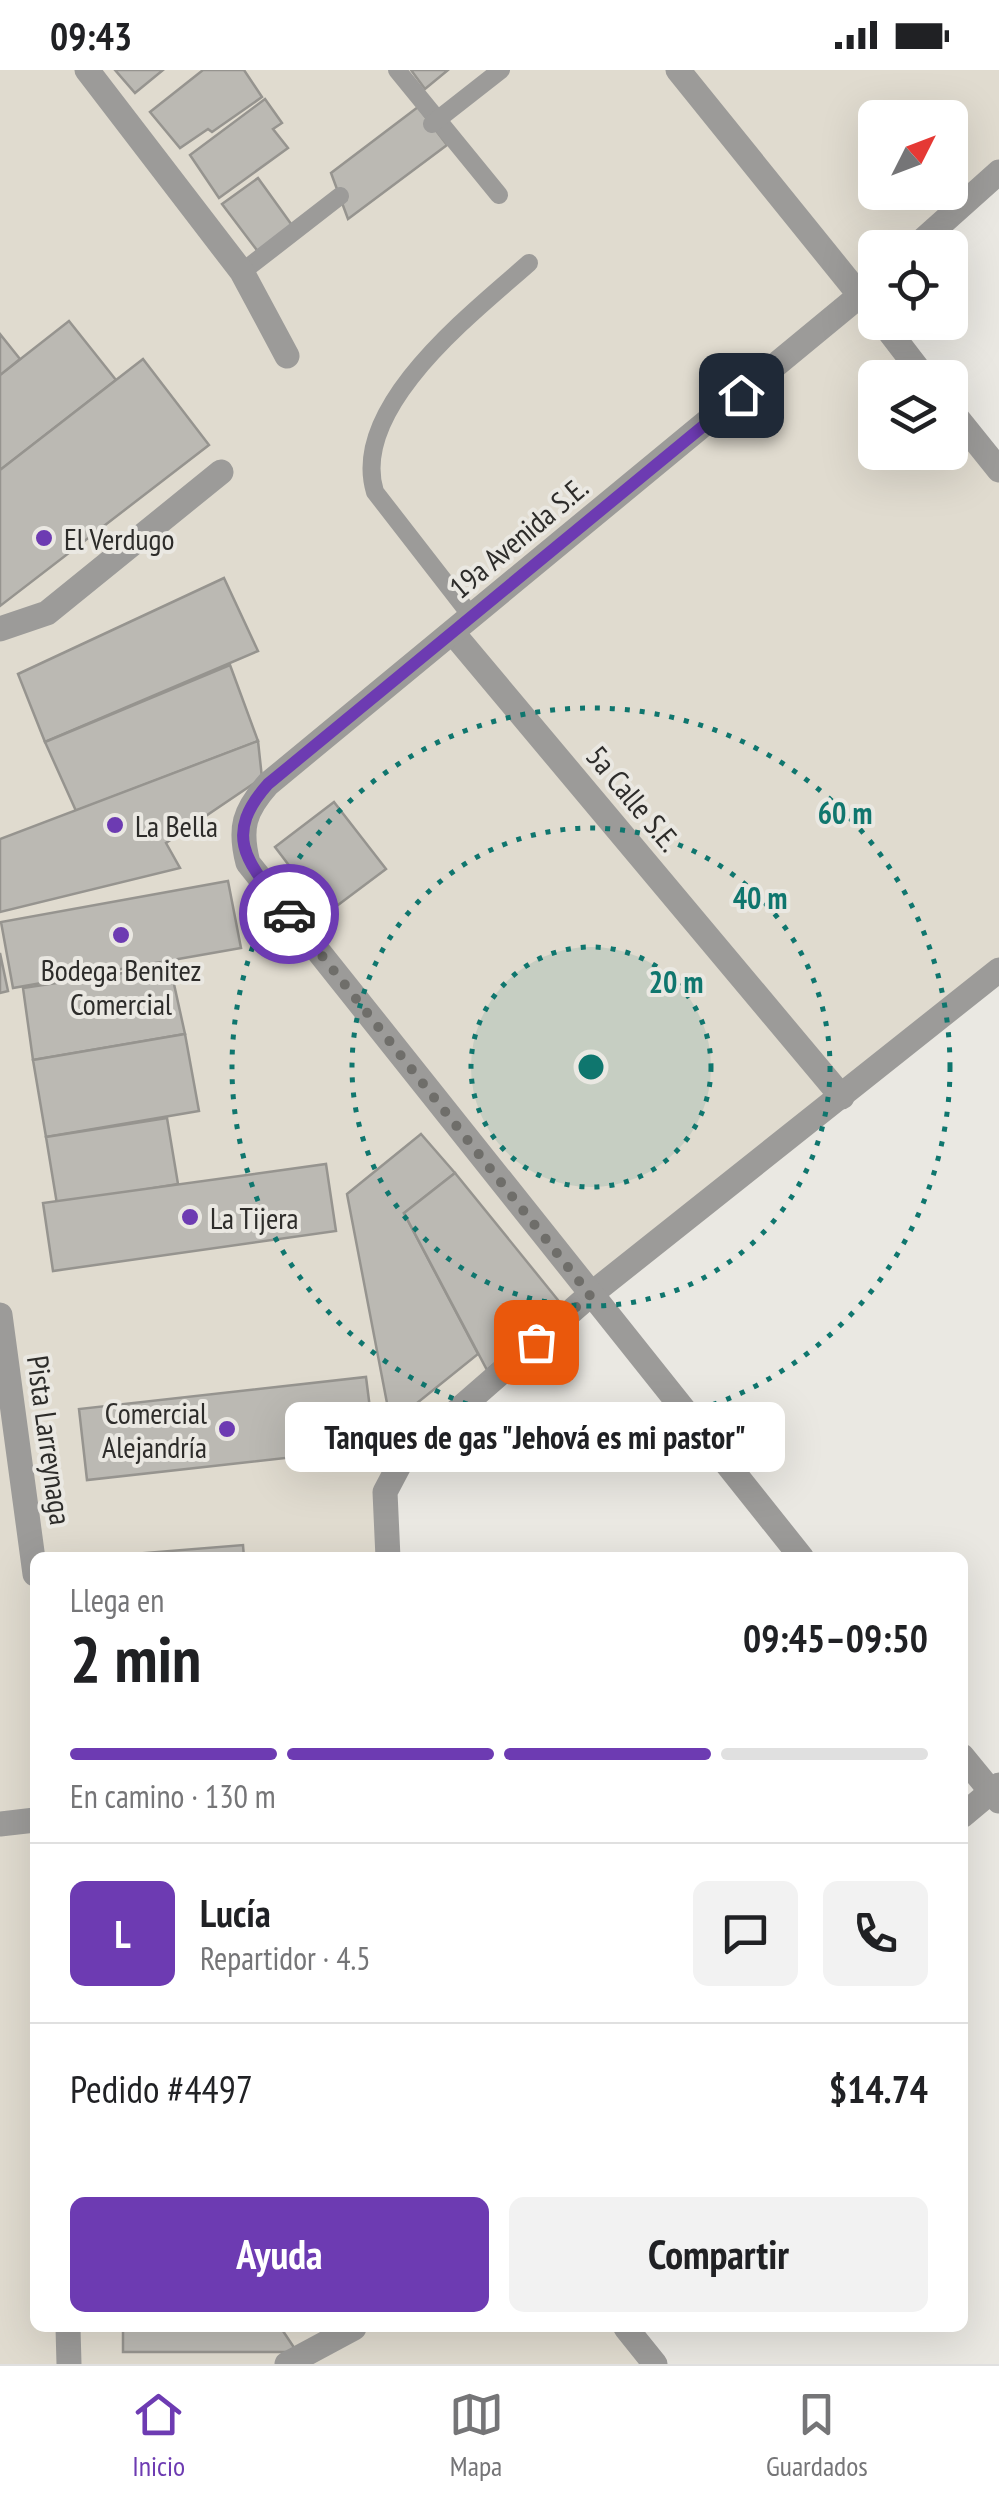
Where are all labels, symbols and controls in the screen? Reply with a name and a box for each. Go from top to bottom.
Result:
text: 09:43 [50,11,132,60]
north arrow [858,100,968,210]
map controls [858,100,968,470]
button: locate [858,230,968,340]
pin [699,353,784,438]
button: layers [858,360,968,470]
icon: home [714,368,769,423]
street label: 19a Avenida S.E. [441,468,595,606]
place label: El Verdugo [64,519,174,558]
marker: El Verdugo [33,527,55,549]
street label: 5a Calle S.E. [578,737,690,859]
text: 60 m [818,793,872,832]
place label: La Bella [135,806,218,845]
marker: La Bella [104,814,126,836]
courier [239,864,339,964]
text: 40 m [733,878,787,917]
icon: car [262,887,317,942]
marker: Bodega Benitez Comercial [110,924,132,946]
place label: Bodega Benitez Comercial [41,950,201,1023]
text: 20 m [649,962,703,1001]
centre of rings [573,1049,609,1085]
place label: La Tijera [210,1198,299,1237]
marker: La Tijera [179,1206,201,1228]
pin [494,1300,579,1385]
icon: bag [509,1315,564,1370]
street label: Pista Larreynaga [19,1353,81,1527]
place label: Comercial Alejandría [102,1393,207,1466]
callout: Tanques de gas "Jehová es mi pastor" [286,1402,786,1472]
text: Tanques de gas "Jehová es mi pastor" [324,1416,746,1458]
marker: Comercial Alejandría [216,1418,238,1440]
text: Llega en [70,1579,164,1621]
text: 09:45–09:50 [743,1613,928,1662]
text: 2 min [70,1616,201,1700]
text: En camino · 130 m [70,1775,276,1817]
button: chat [693,1881,798,1986]
button: phone [823,1881,928,1986]
text: Lucía [200,1888,271,1937]
text: L [114,1909,131,1958]
text: Repartidor · 4.5 [200,1937,371,1979]
text: Pedido #4497 [70,2064,253,2113]
text: $14.74 [829,2064,928,2113]
button: Ayuda [70,2197,489,2312]
button: Compartir [509,2197,928,2312]
tab: Inicio [131,2387,186,2484]
tab: Mapa [449,2387,504,2484]
tab: Guardados [766,2387,868,2484]

